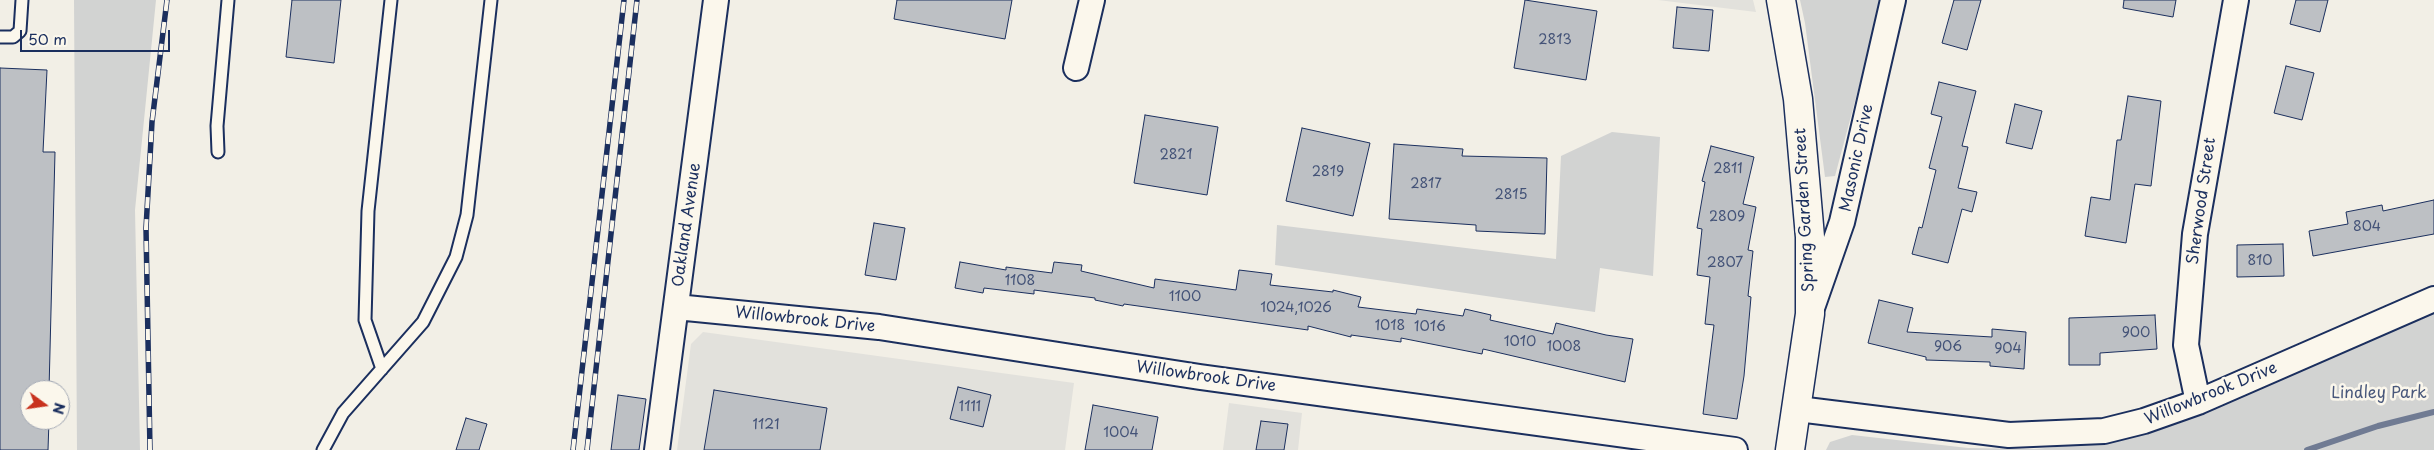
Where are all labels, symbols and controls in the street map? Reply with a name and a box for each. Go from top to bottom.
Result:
scale bar [22,20,172,52]
text: 50 m [28,27,67,50]
house number: 2813 [1538,32,1572,48]
street label: Masonic Drive [1836,102,1878,214]
street label: Spring Garden Street [1791,127,1819,293]
street label: Sherwood Street [2184,136,2220,266]
house number: 2821 [1159,147,1193,163]
house number: 2811 [1713,161,1743,177]
street label: Oakland Avenue [669,162,705,288]
house number: 2819 [1312,164,1344,180]
house number: 2817 [1410,176,1442,192]
house number: 2815 [1494,187,1528,203]
house number: 2809 [1709,209,1745,225]
house number: 804 [2353,219,2381,235]
house number: 810 [2247,253,2273,269]
house number: 2807 [1707,255,1743,271]
house number: 1108 [1005,273,1035,289]
house number: 1100 [1169,289,1201,305]
house number: 1024,1026 [1260,300,1332,316]
street label: Willowbrook Drive [734,303,876,337]
house number: 1018 [1375,318,1405,334]
house number: 1016 [1414,319,1446,335]
house number: 900 [2122,325,2150,341]
house number: 1010 [1504,334,1536,350]
house number: 1008 [1547,339,1581,355]
house number: 906 [1934,339,1962,355]
house number: 904 [1994,341,2022,357]
street label: Willowbrook Drive [1135,358,1277,396]
street label: Willowbrook Drive [2142,359,2280,429]
north arrow [20,380,70,430]
park label: Lindley Park [2331,384,2427,404]
house number: 1111 [959,399,981,415]
text: N [48,401,71,416]
house number: 1121 [753,417,779,433]
house number: 1004 [1103,425,1139,441]

